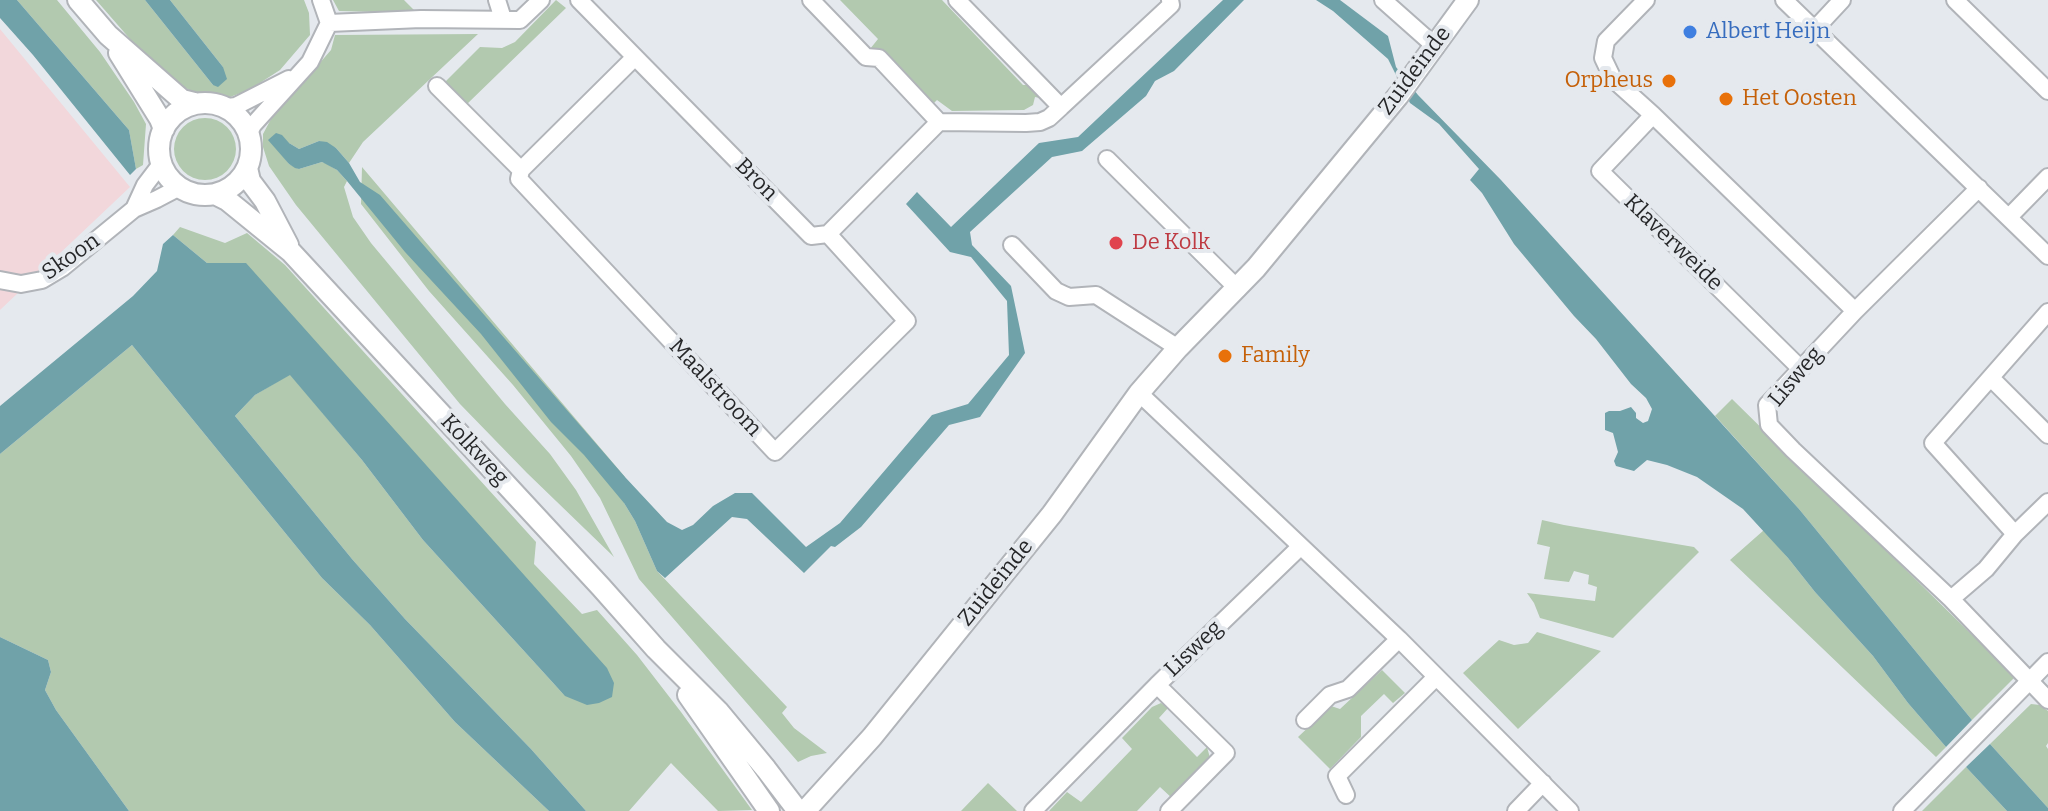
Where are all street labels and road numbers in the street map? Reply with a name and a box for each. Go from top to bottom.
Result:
street label: Zuideinde [1373,22,1457,120]
street label: Bron [729,153,783,207]
street label: Klaverweide [1618,189,1728,297]
street label: Skoon [37,228,105,286]
street label: Maalstroom [663,334,767,442]
street label: Lisweg [1763,342,1829,412]
street label: Kolkweg [435,409,513,491]
street label: Zuideinde [953,534,1039,632]
street label: Lisweg [1160,615,1228,683]

